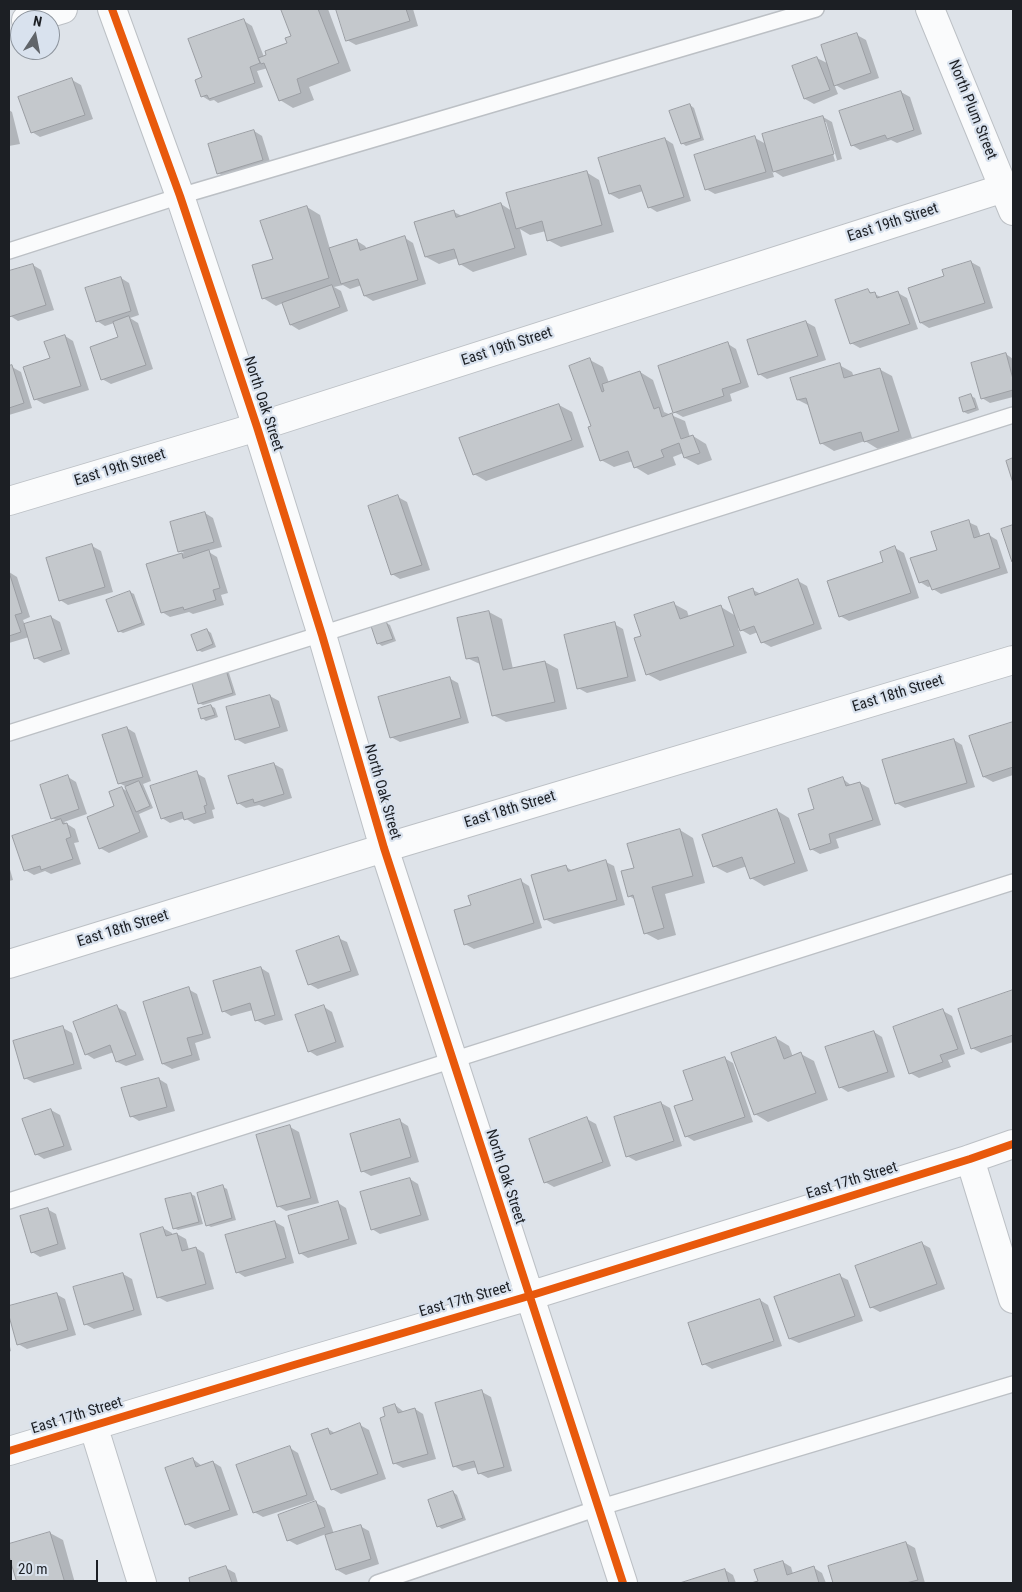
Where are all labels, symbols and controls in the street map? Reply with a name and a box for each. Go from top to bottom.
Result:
north arrow [10,10,60,60]
text: N [32,13,43,30]
street label: North Plum Street [944,58,1000,162]
street label: East 19th Street [845,200,941,246]
street label: East 19th Street [459,324,555,370]
street label: North Oak Street [239,354,287,454]
street label: East 19th Street [72,446,168,490]
street label: East 18th Street [850,672,946,716]
street label: North Oak Street [360,742,404,842]
street label: East 18th Street [462,788,558,832]
street label: East 18th Street [75,907,171,951]
street label: North Oak Street [481,1127,529,1227]
street label: East 17th Street [804,1159,900,1203]
street label: East 17th Street [417,1278,513,1322]
street label: East 17th Street [29,1394,125,1438]
scale bar [12,1550,100,1582]
text: 20 m [18,1560,48,1578]

